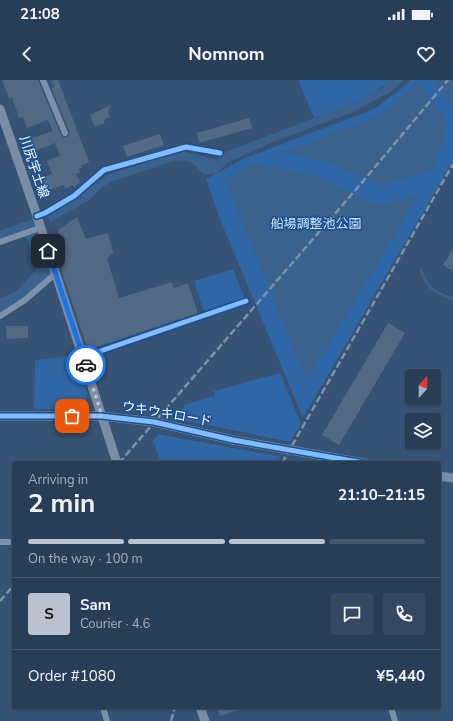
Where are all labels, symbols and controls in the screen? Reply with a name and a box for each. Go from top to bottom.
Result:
text: 21:08 [20,4,60,24]
text: Nomnom [188,42,265,66]
icon: back [16,43,38,65]
icon: heart [415,43,437,65]
street label: 川尻宇土線 [15,133,53,201]
park label: 船場調整池公園 [270,215,362,233]
pin [31,234,65,268]
icon: home [37,240,59,262]
courier [66,345,106,385]
icon: car [75,354,97,376]
north arrow [405,369,441,405]
map controls [405,369,441,449]
street label: ウキウキロード [121,397,213,431]
pin [55,399,89,433]
icon: bag [61,405,83,427]
button: layers [405,413,441,449]
text: Arriving in [28,471,88,489]
text: 21:10–21:15 [338,485,425,505]
text: 2 min [28,486,95,521]
text: On the way · 100 m [28,550,143,568]
button: chat [331,593,373,635]
button: phone [383,593,425,635]
text: Sam [80,595,111,615]
text: S [44,604,54,624]
text: Courier · 4.6 [80,615,150,633]
text: Order #1080 [28,666,116,686]
text: ¥5,440 [376,666,425,686]

